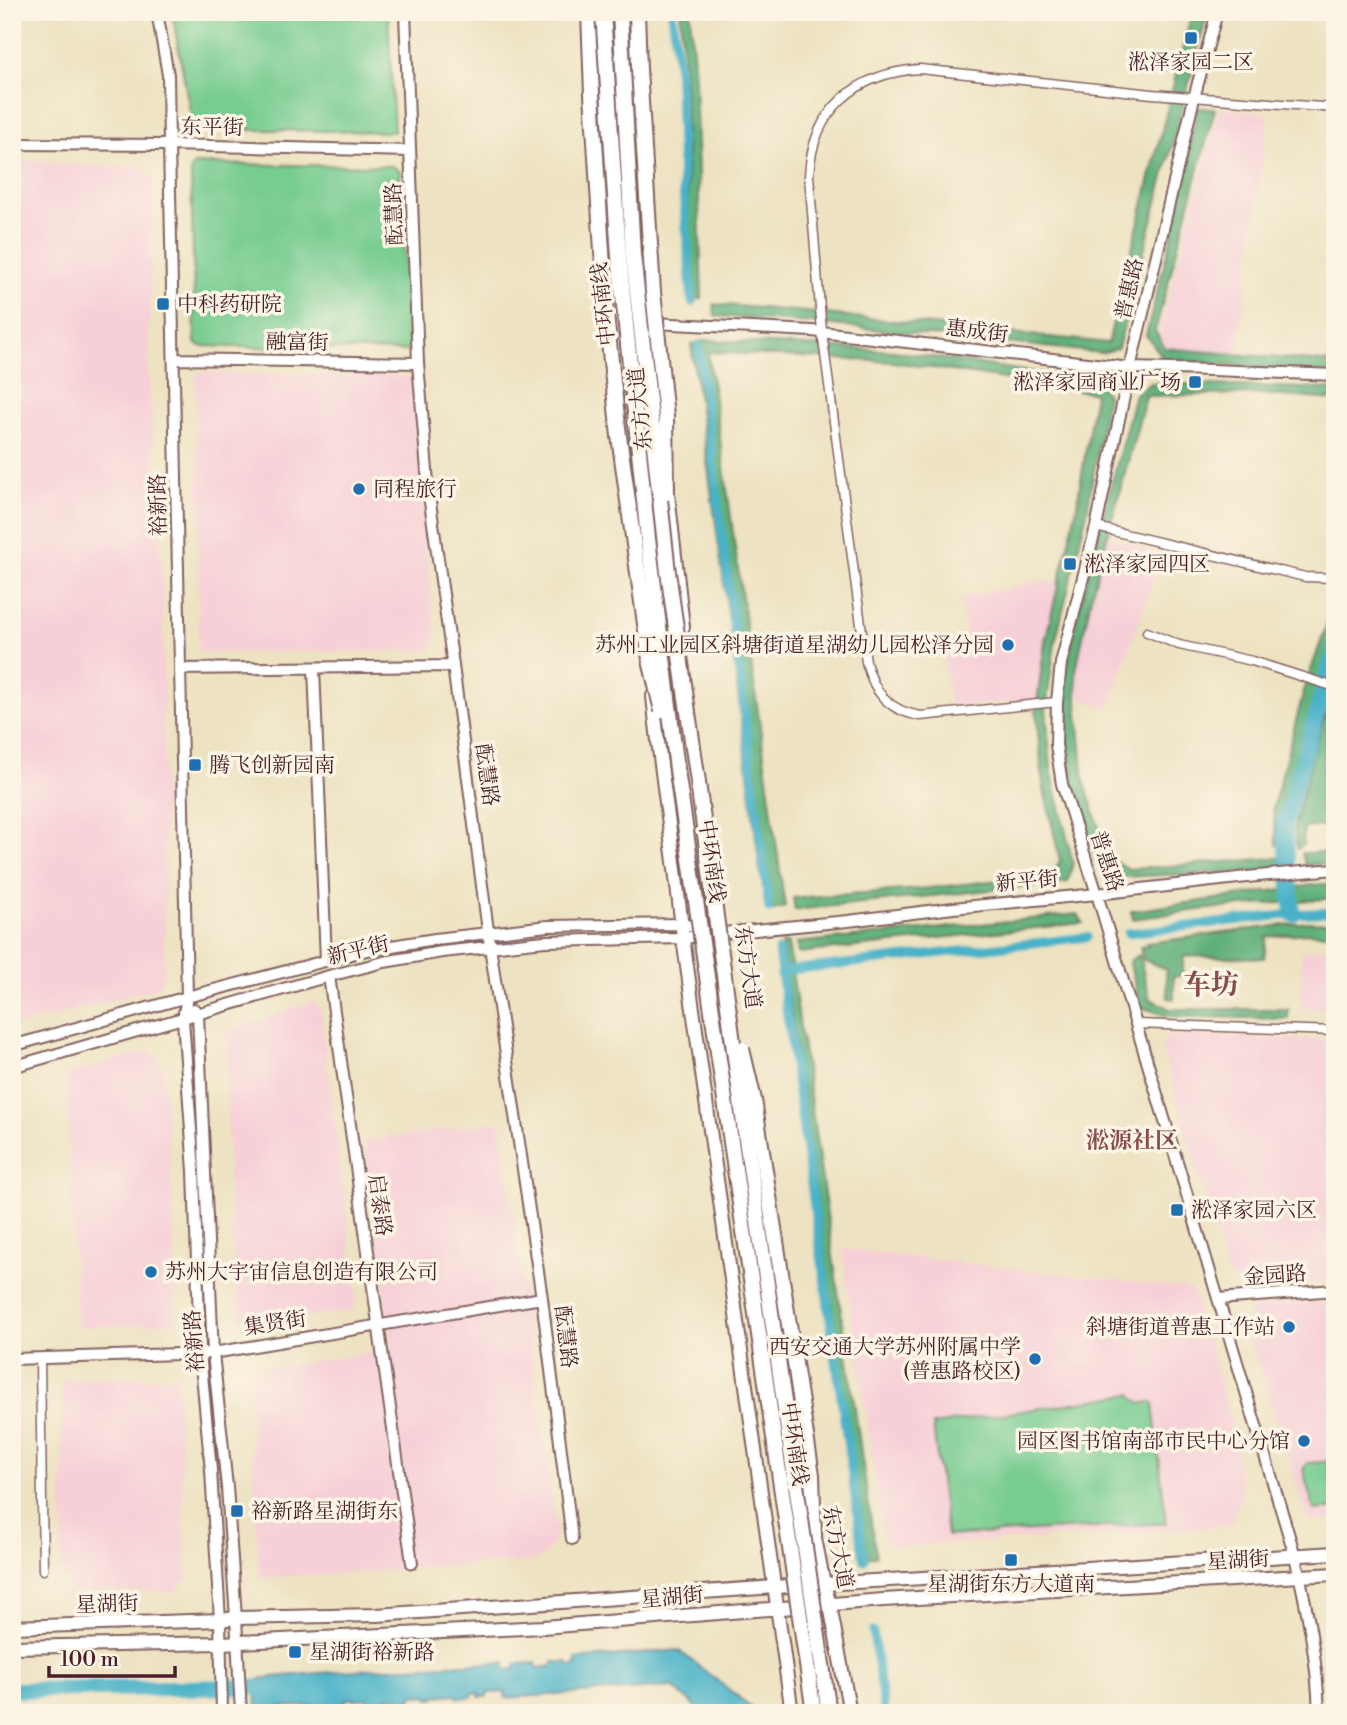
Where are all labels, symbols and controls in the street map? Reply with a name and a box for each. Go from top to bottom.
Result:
marker: 淞泽家园二区 [1183,30,1199,46]
place label: 淞泽家园二区 [1128,50,1254,76]
street label: 东平街 [180,114,244,142]
street label: 酝慧路 [381,182,409,246]
street label: 普惠路 [1110,256,1150,323]
street label: 中环南线 [587,261,621,347]
place label: 中科药研院 [177,292,282,318]
marker: 中科药研院 [155,296,171,312]
street label: 惠成街 [944,315,1010,349]
street label: 融富街 [265,329,329,357]
street label: 东方大道 [624,366,658,452]
place label: 淞泽家园商业广场 [1013,370,1181,396]
marker: 淞泽家园商业广场 [1187,374,1203,390]
street label: 裕新路 [145,473,173,537]
place label: 同程旅行 [373,477,457,503]
marker: 同程旅行 [351,481,367,497]
place label: 淞泽家园四区 [1084,552,1210,578]
marker: 淞泽家园四区 [1062,556,1078,572]
place label: 苏州工业园区斜塘街道星湖幼儿园松泽分园 [595,633,994,659]
marker: 苏州工业园区斜塘街道星湖幼儿园松泽分园 [1000,637,1016,653]
street label: 酝慧路 [469,742,503,808]
place label: 腾飞创新园南 [209,753,335,779]
marker: 腾飞创新园南 [187,757,203,773]
street label: 中环南线 [692,818,730,905]
street label: 普惠路 [1084,827,1128,895]
street label: 新平街 [995,866,1060,898]
street label: 东方大道 [728,924,766,1011]
street label: 新平街 [325,931,392,971]
district label: 车坊 [1183,968,1239,1003]
district label: 淞源社区 [1086,1127,1178,1155]
street label: 启泰路 [362,1172,396,1238]
place label: 淞泽家园六区 [1191,1198,1317,1224]
marker: 淞泽家园六区 [1169,1202,1185,1218]
place label: 苏州大宇宙信息创造有限公司 [165,1260,438,1286]
street label: 金园路 [1243,1261,1307,1291]
marker: 苏州大宇宙信息创造有限公司 [143,1264,159,1280]
street label: 酝慧路 [548,1304,582,1370]
street label: 集贤街 [242,1306,308,1342]
street label: 裕新路 [180,1309,210,1373]
place label: 斜塘街道普惠工作站 [1086,1315,1275,1341]
marker: 斜塘街道普惠工作站 [1281,1319,1297,1335]
place label: 西安交通大学苏州附属中学 (普惠路校区) [769,1335,1021,1385]
marker: 西安交通大学苏州附属中学 (普惠路校区) [1027,1351,1043,1367]
street label: 中环南线 [775,1401,813,1488]
place label: 园区图书馆南部市民中心分馆 [1017,1429,1290,1455]
marker: 园区图书馆南部市民中心分馆 [1296,1433,1312,1449]
place label: 裕新路星湖街东 [251,1499,398,1525]
marker: 裕新路星湖街东 [229,1503,245,1519]
street label: 东方大道 [816,1503,858,1591]
street label: 星湖街 [1206,1546,1270,1576]
marker: 星湖街东方大道南 [1003,1552,1019,1568]
place label: 星湖街东方大道南 [927,1572,1095,1598]
street label: 星湖街 [640,1582,705,1614]
street label: 星湖街 [75,1591,139,1619]
scale bar [49,1634,175,1678]
place label: 星湖街裕新路 [309,1640,435,1666]
marker: 星湖街裕新路 [287,1644,303,1660]
text: 100 m [60,1647,119,1673]

